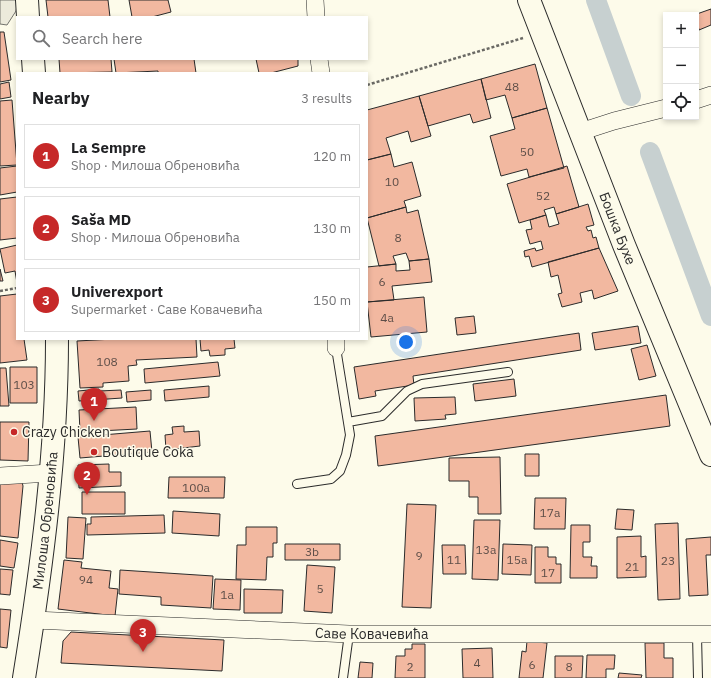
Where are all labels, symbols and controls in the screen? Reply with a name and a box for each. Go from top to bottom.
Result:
map controls [663,12,699,120]
button: + [663,12,699,48]
search box [16,16,368,60]
icon: search [30,27,52,49]
text: Search here [62,29,142,48]
button: − [663,48,699,84]
house number: 48 [505,79,519,94]
button: locate [663,84,699,120]
text: Nearby [32,87,90,109]
text: 3 results [301,90,352,107]
text: La Sempre [71,138,146,157]
house number: 50 [520,144,534,159]
text: 1 [42,148,50,165]
text: 120 m [313,148,351,165]
text: Shop · Милоша Обреновића [71,157,240,174]
house number: 10 [385,174,399,189]
house number: 52 [536,188,550,203]
street label: Бошка Бухе [595,189,640,268]
text: Saša MD [71,210,131,229]
text: 2 [42,220,50,237]
text: 130 m [313,220,351,237]
text: Shop · Милоша Обреновића [71,229,240,246]
house number: 8 [394,230,402,245]
house number: 6 [378,274,386,289]
text: Univerexport [71,282,163,301]
text: 3 [42,292,50,309]
text: 150 m [313,292,351,309]
text: Supermarket · Саве Ковачевића [71,301,263,318]
house number: 4a [380,310,394,325]
your location [396,332,416,352]
house number: 108 [96,354,118,369]
house number: 103 [13,377,35,392]
pin: 1 [81,388,107,421]
place label: Crazy Chicken [22,423,110,441]
marker: Crazy Chicken [9,427,19,437]
place label: Boutique Coka [102,443,194,461]
marker: Boutique Coka [89,447,99,457]
street label: Милоша Обреновића [28,450,62,590]
pin: 2 [74,462,100,495]
house number: 100a [182,480,211,495]
house number: 17a [540,505,561,520]
house number: 13a [476,542,497,557]
house number: 3b [305,544,319,559]
house number: 9 [415,548,423,563]
house number: 11 [447,552,461,567]
house number: 15a [507,552,528,567]
house number: 23 [661,553,675,568]
house number: 21 [625,559,639,574]
house number: 17 [541,565,555,580]
house number: 94 [79,572,93,587]
house number: 5 [316,581,324,596]
house number: 1a [220,587,234,602]
pin: 3 [130,619,156,652]
street label: Саве Ковачевића [315,623,429,643]
house number: 4 [473,655,481,670]
house number: 6 [528,657,536,672]
house number: 2 [406,659,414,674]
house number: 8 [565,659,573,674]

